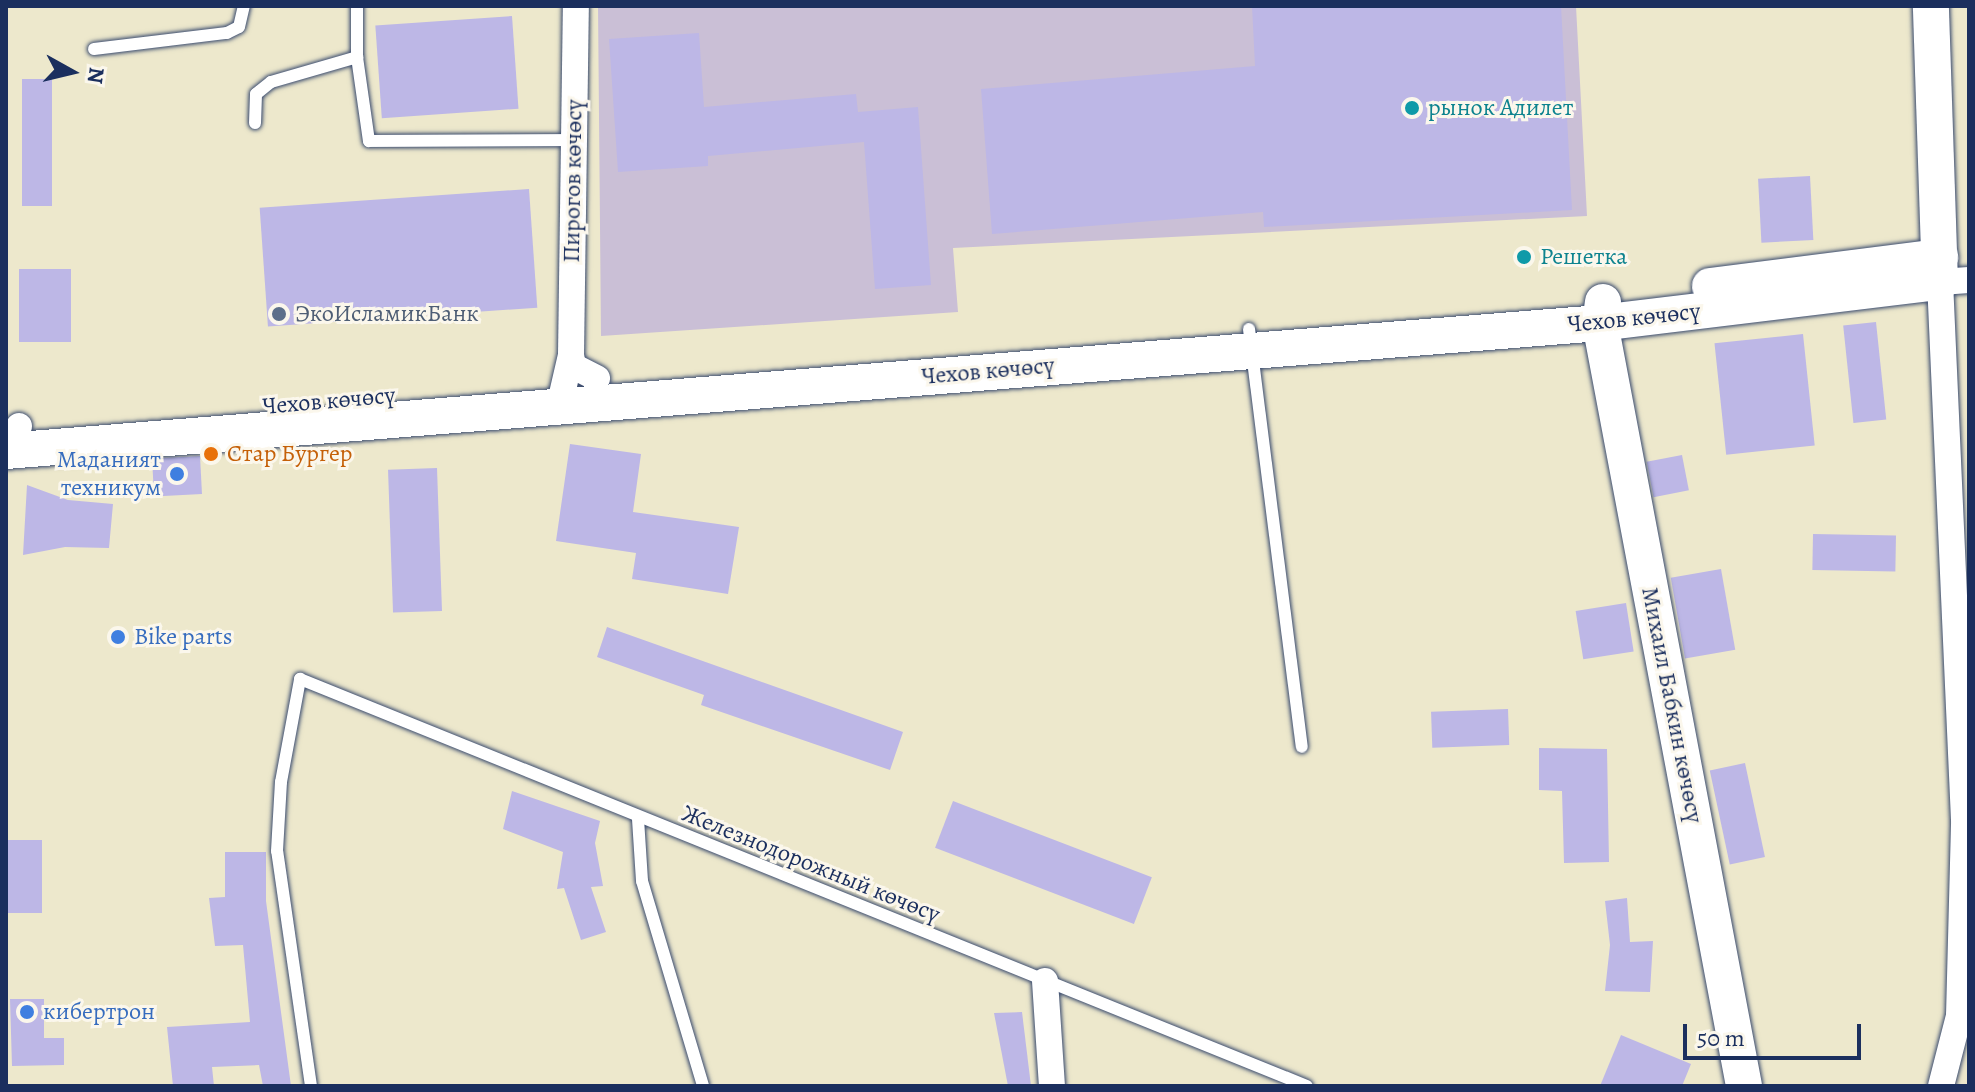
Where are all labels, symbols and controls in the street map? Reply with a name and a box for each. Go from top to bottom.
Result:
north arrow [32,32,112,112]
text: N [80,65,112,85]
place label: рынок Адилет [1428,94,1573,122]
street label: Пирогов көчөсү [557,99,589,263]
marker: рынок Адилет [1403,99,1421,117]
place label: Решетка [1540,243,1627,271]
marker: Решетка [1515,248,1533,266]
street label: Чехов көчөсү [1566,297,1702,339]
place label: ЭкоИсламикБанк [295,300,479,328]
marker: ЭкоИсламикБанк [270,305,288,323]
street label: Чехов көчөсү [920,351,1056,391]
street label: Чехов көчөсү [261,381,397,421]
place label: Стар Бургер [227,440,352,468]
marker: Стар Бургер [202,445,220,463]
place label: Маданият техникум [57,446,161,502]
marker: Маданият техникум [168,465,186,483]
street label: Михаил Бабкин көчөсү [1635,585,1709,825]
place label: Bike parts [134,623,232,651]
marker: Bike parts [109,628,127,646]
street label: Железнодорожный көчөсү [678,799,944,929]
place label: кибертрон [43,998,155,1026]
marker: кибертрон [18,1003,36,1021]
scale bar [1687,1008,1865,1058]
text: 50 m [1697,1022,1745,1054]

